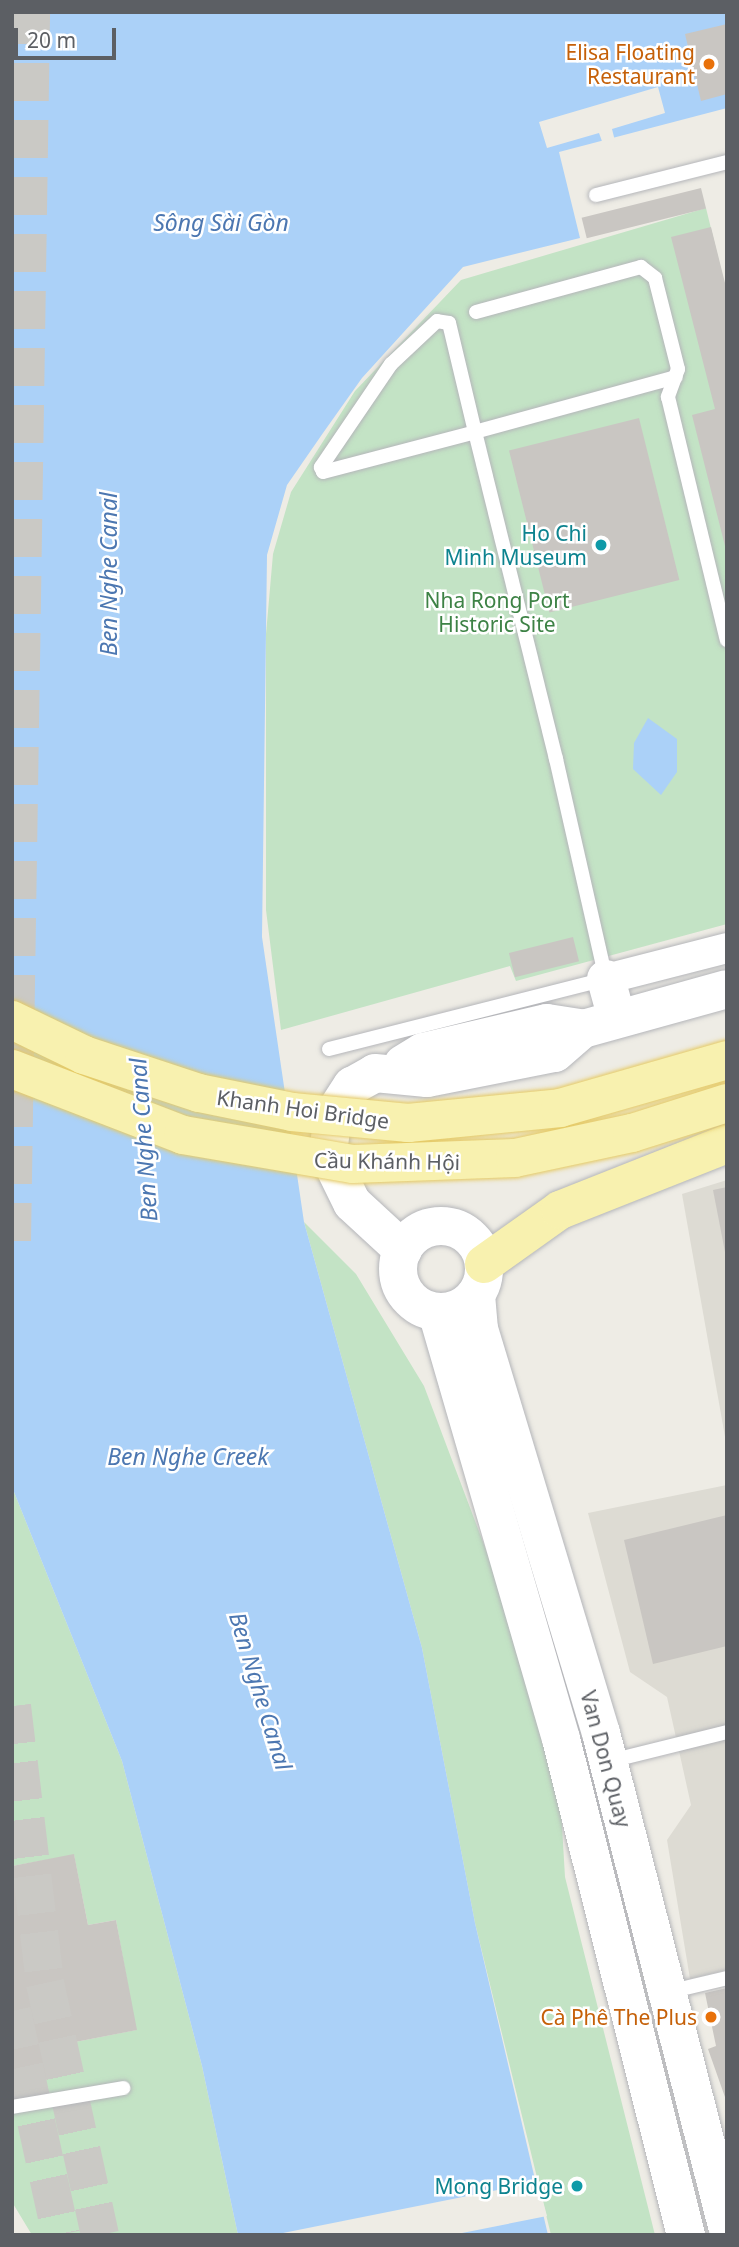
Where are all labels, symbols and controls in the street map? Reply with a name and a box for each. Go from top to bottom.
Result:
scale bar [18,14,119,58]
text: 20 m [27,26,76,54]
place label: Elisa Floating Restaurant [565,39,695,89]
marker: Elisa Floating Restaurant [701,56,717,72]
water label: Sông Sài Gòn [153,208,289,236]
water label: Ben Nghe Canal [94,492,122,656]
place label: Ho Chi Minh Museum [445,520,587,570]
marker: Ho Chi Minh Museum [593,537,609,553]
park label: Nha Rong Port Historic Site [425,587,569,637]
water label: Ben Nghe Canal [124,1057,162,1223]
street label: Khanh Hoi Bridge [215,1084,391,1134]
street label: Cầu Khánh Hội [314,1147,460,1175]
water label: Ben Nghe Creek [107,1442,269,1470]
water label: Ben Nghe Canal [224,1609,298,1773]
street label: Van Don Quay [576,1688,636,1830]
place label: Cà Phê The Plus [540,2004,697,2030]
marker: Cà Phê The Plus [703,2009,719,2025]
place label: Mong Bridge [434,2173,563,2199]
marker: Mong Bridge [569,2178,585,2194]

